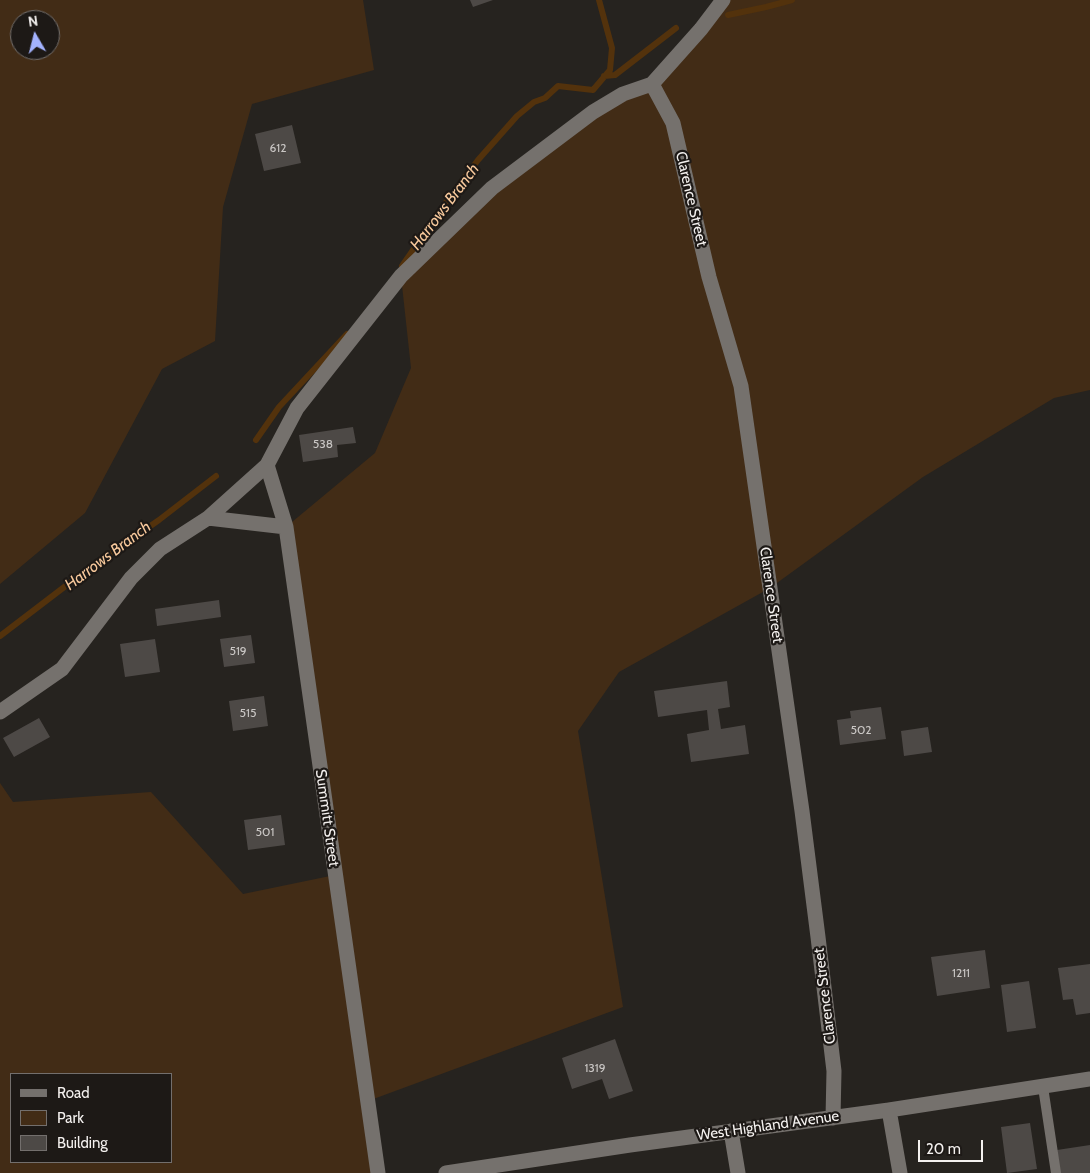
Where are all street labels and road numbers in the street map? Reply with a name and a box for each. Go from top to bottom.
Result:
street label: Clarence Street [671,150,711,248]
street label: Clarence Street [755,546,787,644]
street label: Summitt Street [311,768,343,868]
street label: Clarence Street [810,947,840,1045]
street label: West Highland Avenue [696,1107,840,1145]

